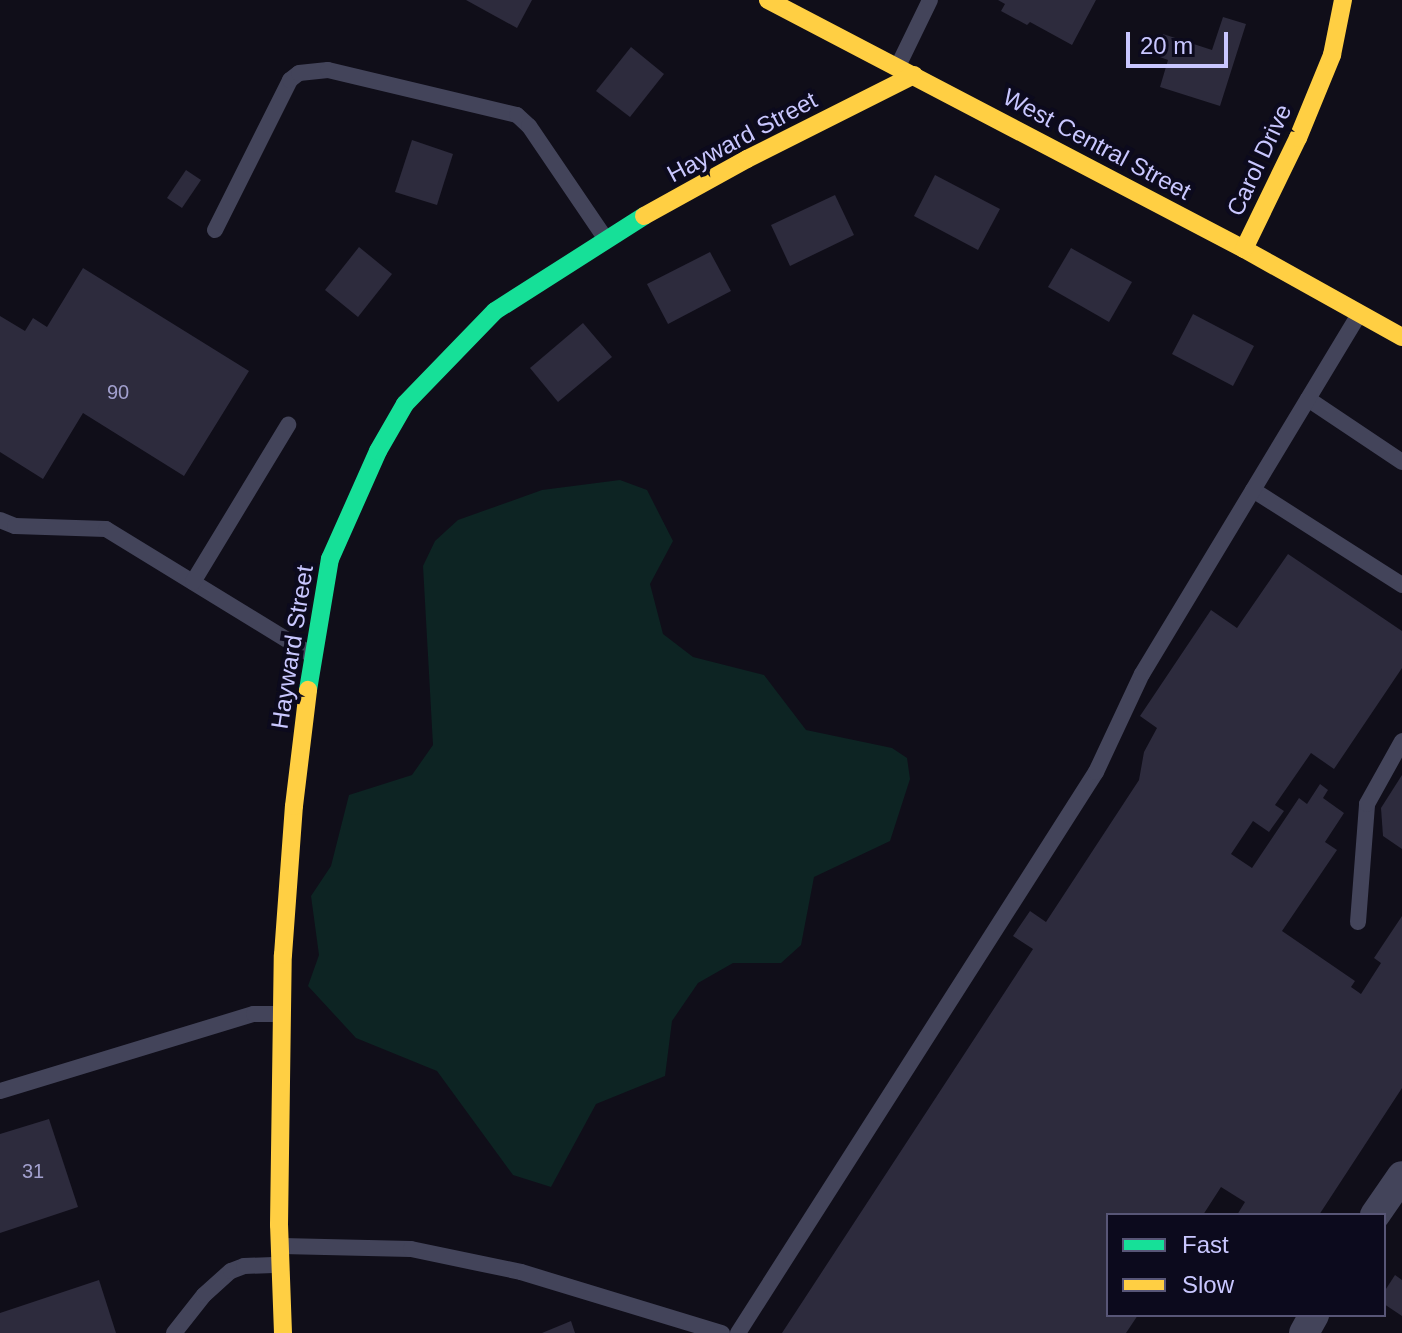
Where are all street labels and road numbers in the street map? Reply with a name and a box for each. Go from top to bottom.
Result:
street label: West Central Street [998,82,1196,206]
street label: Hayward Street [662,85,822,189]
street label: Carol Drive [1221,100,1297,220]
street label: Hayward Street [265,563,319,731]

